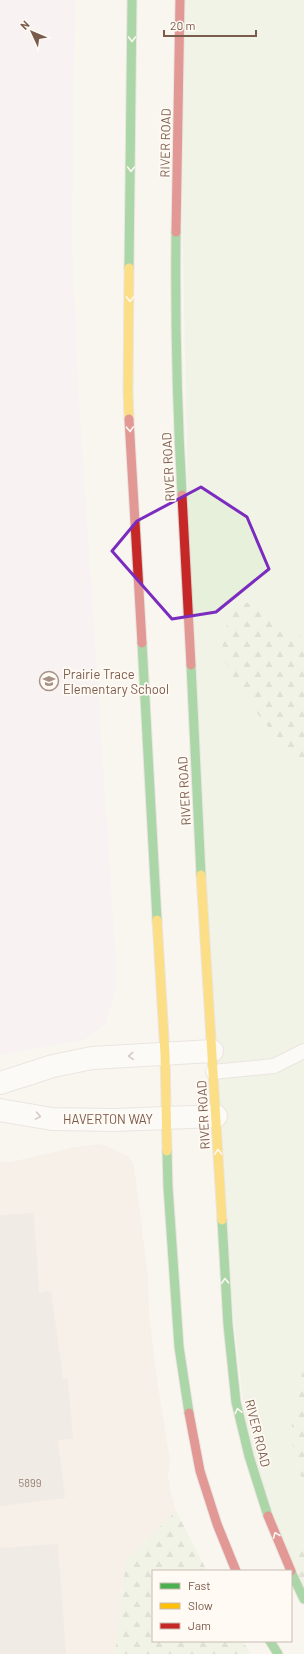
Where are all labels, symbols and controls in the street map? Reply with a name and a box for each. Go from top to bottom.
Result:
north arrow [12,12,52,52]
scale bar [164,12,256,38]
text: N [17,18,32,32]
text: 20 m [170,18,196,32]
one-way arrow [128,36,136,42]
street label: RIVER ROAD [156,108,174,178]
one-way arrow [127,166,135,172]
one-way arrow [125,296,134,302]
one-way arrow [125,426,134,432]
street label: RIVER ROAD [158,432,178,502]
place label: Prairie Trace Elementary School [63,666,169,697]
school or university icon: Prairie Trace Elementary School [38,670,60,692]
street label: RIVER ROAD [174,756,194,826]
one-way arrow [128,1052,134,1061]
street label: RIVER ROAD [193,1080,213,1150]
one-way arrow [35,1111,42,1120]
street label: HAVERTON WAY [63,1111,153,1127]
one-way arrow [214,1149,222,1155]
one-way arrow [221,1278,229,1284]
street label: RIVER ROAD [242,1397,274,1469]
one-way arrow [235,1408,243,1414]
house number: 5899 [19,1476,42,1489]
one-way arrow [273,1531,281,1539]
legend [152,1570,292,1642]
text: Fast [188,1578,211,1592]
text: Slow [188,1598,213,1612]
text: Jam [188,1618,211,1632]

